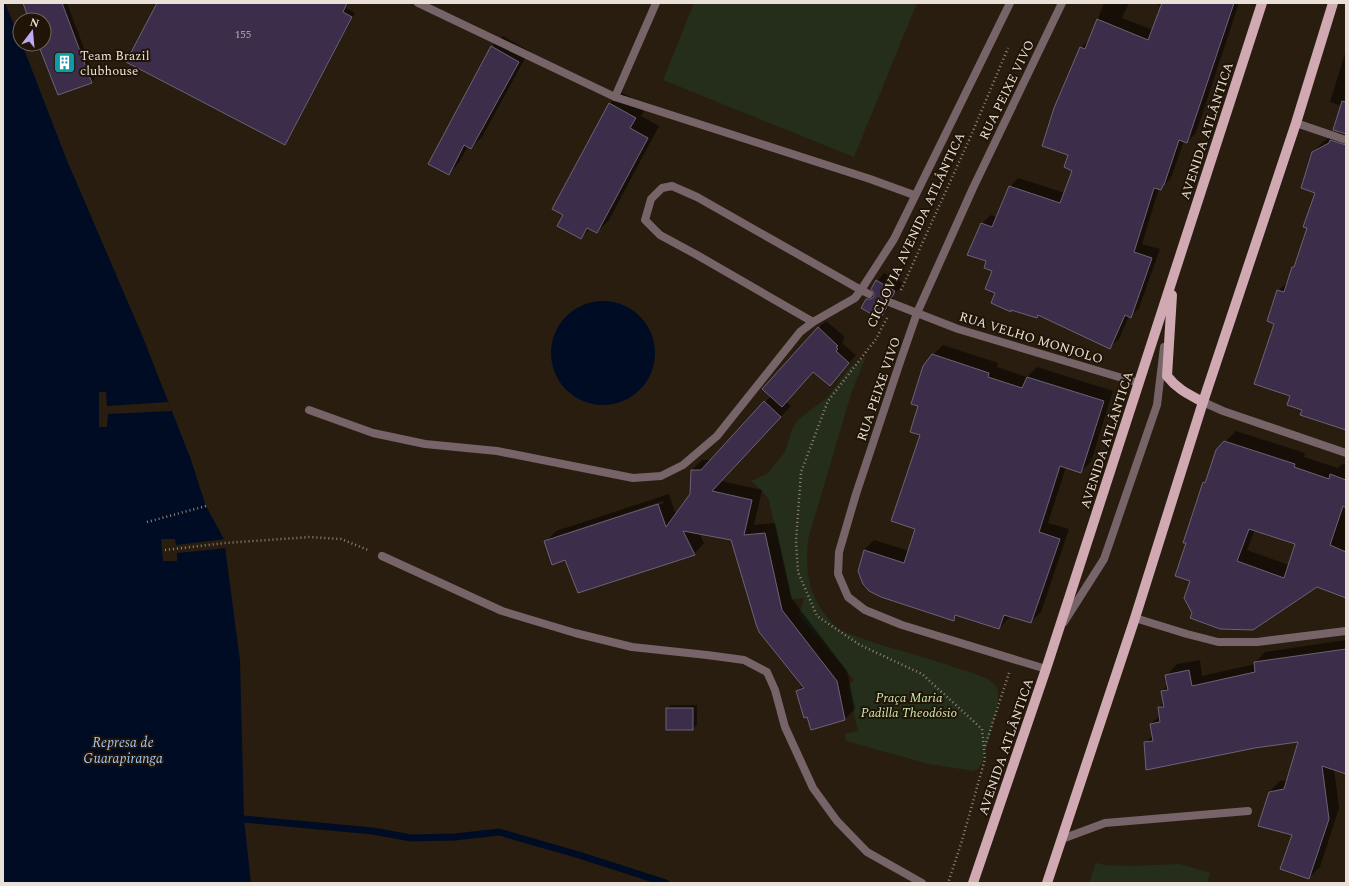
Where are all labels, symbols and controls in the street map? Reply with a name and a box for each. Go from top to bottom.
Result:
north arrow [12,12,52,52]
text: N [28,13,41,32]
house number: 155 [235,26,251,43]
street label: RUA PEIXE VIVO [974,37,1040,143]
place label: Team Brazil clubhouse [80,46,150,81]
building icon: Team Brazil clubhouse [52,50,78,76]
street label: AVENIDA ATLÂNTICA [1175,59,1239,202]
street label: CICLOVIA AVENIDA ATLÂNTICA [862,129,970,331]
street label: RUA VELHO MONJOLO [957,307,1105,369]
street label: RUA PEIXE VIVO [852,334,906,444]
street label: AVENIDA ATLÂNTICA [1075,368,1139,511]
street label: AVENIDA ATLÂNTICA [973,676,1039,818]
park label: Praça Maria Padilla Theodósio [861,688,957,723]
water label: Represa de Guarapiranga [83,732,163,769]

